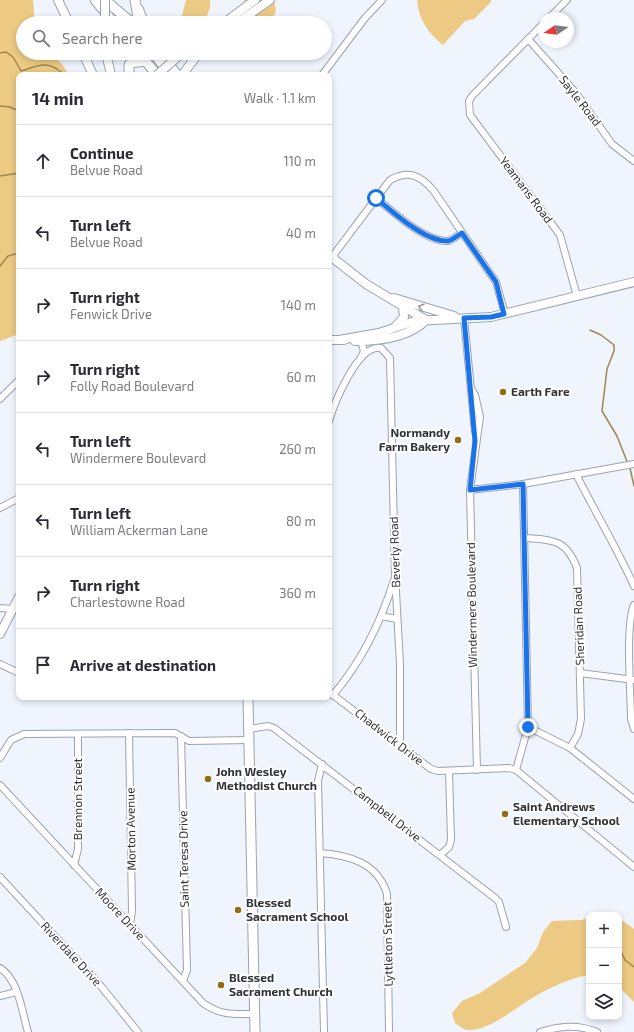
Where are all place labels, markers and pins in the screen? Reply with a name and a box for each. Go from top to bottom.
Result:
place label: Earth Fare [511,384,570,398]
marker: Earth Fare [498,387,508,397]
place label: Normandy Farm Bakery [379,425,450,454]
marker: Normandy Farm Bakery [453,435,463,445]
place label: John Wesley Methodist Church [216,764,317,792]
marker: John Wesley Methodist Church [203,774,213,784]
place label: Saint Andrews Elementary School [513,799,620,828]
marker: Saint Andrews Elementary School [500,809,510,819]
place label: Blessed Sacrament School [246,895,348,923]
marker: Blessed Sacrament School [233,905,243,915]
place label: Blessed Sacrament Church [229,970,333,998]
marker: Blessed Sacrament Church [216,980,226,990]

